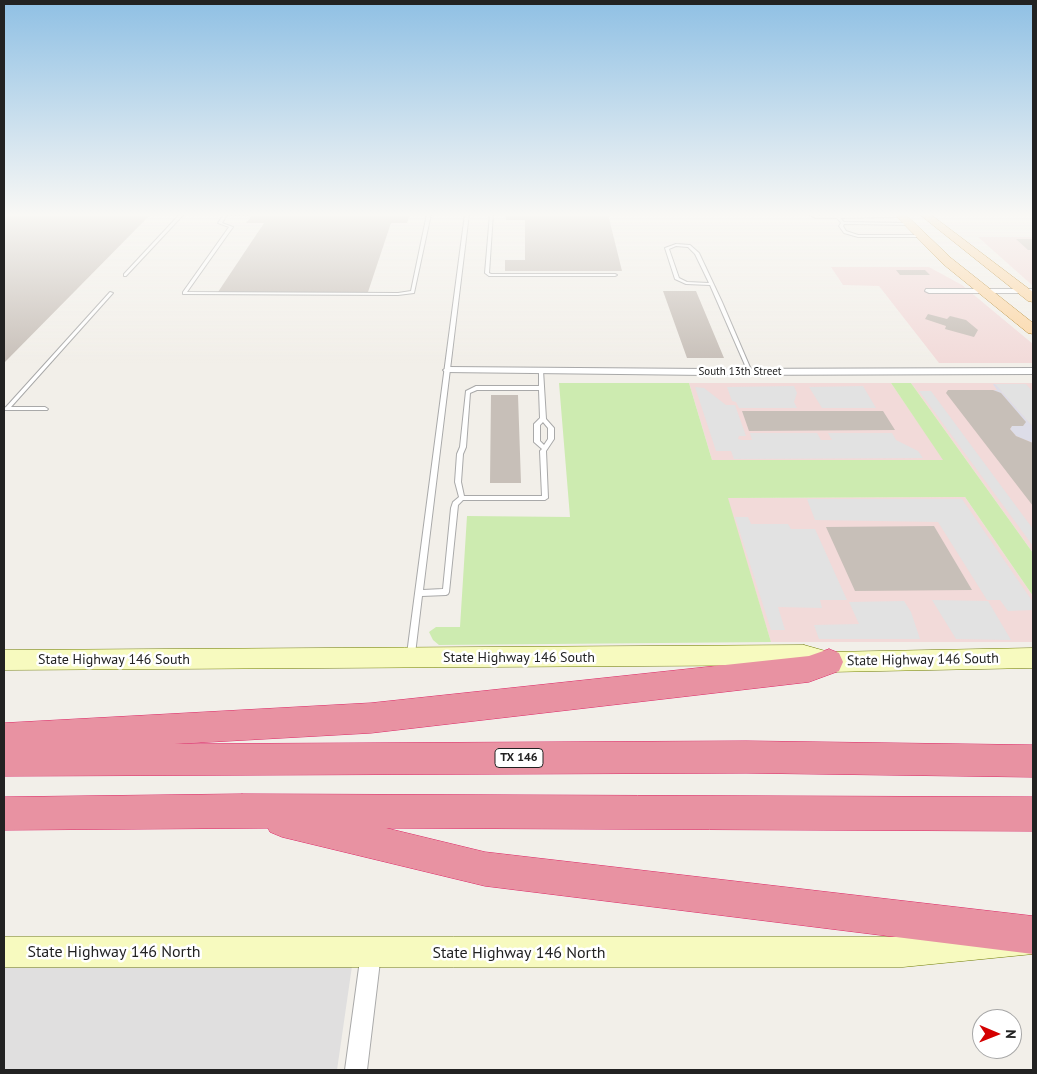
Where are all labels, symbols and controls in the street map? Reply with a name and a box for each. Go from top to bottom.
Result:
street label: South 13th Street [698,365,782,379]
street label: State Highway 146 South [443,650,595,666]
street label: State Highway 146 South [847,650,999,670]
street label: State Highway 146 South [38,652,190,668]
road number: TX 146 [495,748,543,768]
street label: State Highway 146 North [27,942,201,962]
street label: State Highway 146 North [432,943,606,963]
north arrow [972,1009,1022,1059]
text: N [1002,1029,1020,1039]

